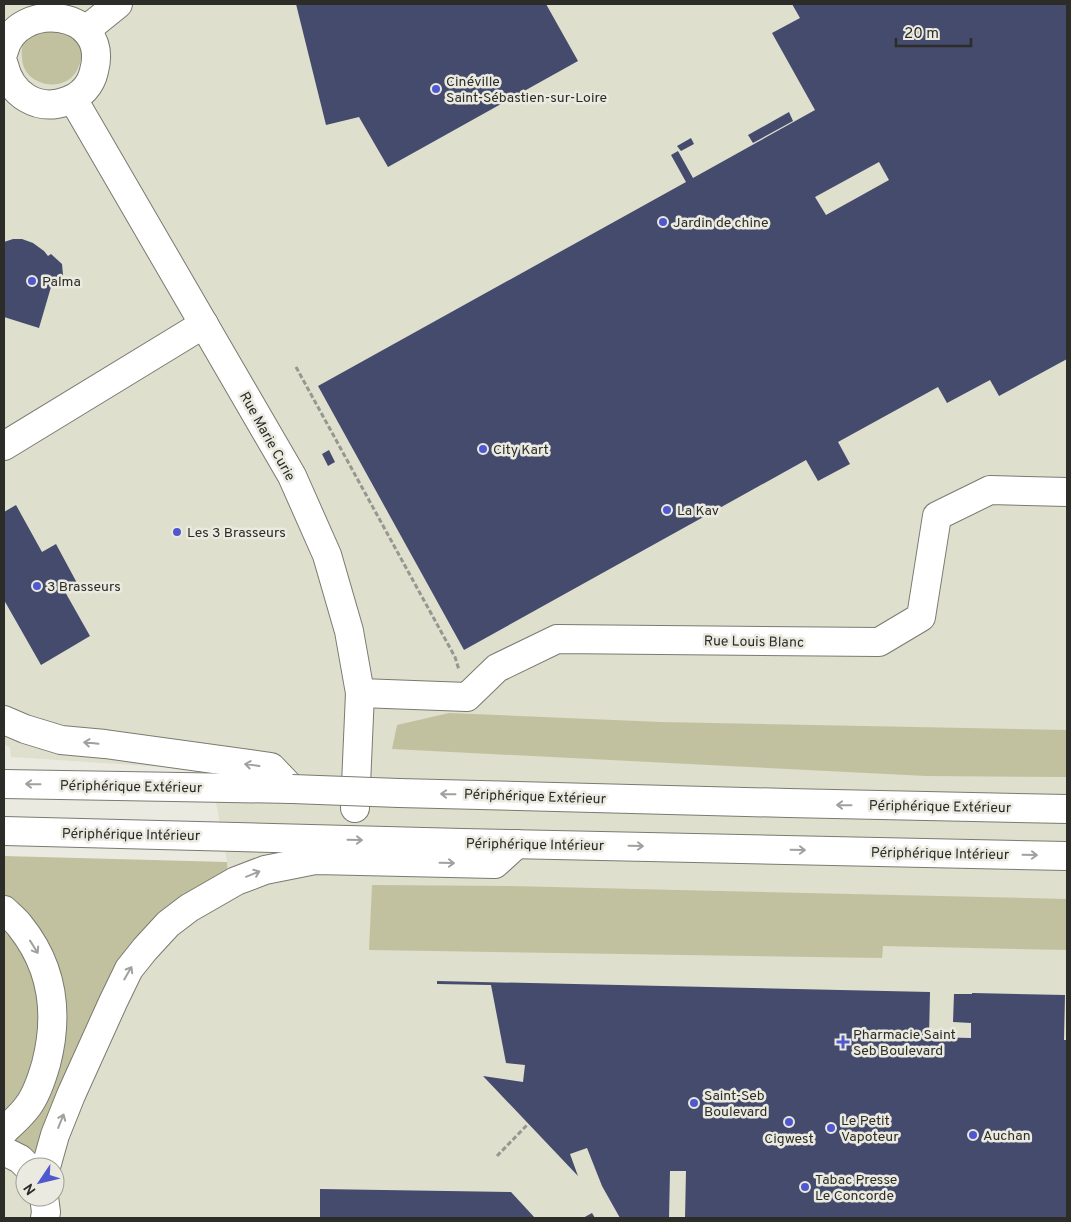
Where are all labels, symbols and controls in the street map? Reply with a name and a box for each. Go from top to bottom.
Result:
scale bar [896,15,971,47]
text: 20 m [904,25,939,44]
place label: Cinéville Saint-Sébastien-sur-Loire [446,74,607,107]
marker: Cinéville Saint-Sébastien-sur-Loire [430,83,442,95]
place label: Jardin de chine [673,215,769,232]
marker: Jardin de chine [657,216,669,228]
place label: Palma [42,274,81,291]
marker: Palma [26,275,38,287]
street label: Rue Marie Curie [235,389,298,484]
place label: City Kart [493,442,549,459]
marker: City Kart [477,443,489,455]
place label: La Kav [677,503,719,520]
marker: La Kav [661,504,673,516]
place label: Les 3 Brasseurs [187,525,286,542]
marker: Les 3 Brasseurs [171,526,183,538]
place label: 3 Brasseurs [47,579,121,596]
marker: 3 Brasseurs [31,580,43,592]
street label: Rue Louis Blanc [704,633,804,652]
one-way arrow [84,738,100,748]
one-way arrow [245,760,261,770]
street label: Périphérique Extérieur [60,778,203,797]
one-way arrow [25,779,42,789]
street label: Périphérique Extérieur [464,787,607,808]
one-way arrow [440,789,456,799]
street label: Périphérique Extérieur [869,798,1012,817]
one-way arrow [836,800,852,809]
street label: Périphérique Intérieur [62,826,201,845]
one-way arrow [346,835,363,845]
street label: Périphérique Intérieur [466,836,605,855]
one-way arrow [627,841,643,851]
one-way arrow [790,845,806,855]
street label: Périphérique Intérieur [871,845,1010,864]
one-way arrow [1022,851,1038,860]
one-way arrow [438,858,454,868]
one-way arrow [246,869,261,878]
one-way arrow [30,940,40,954]
one-way arrow [123,966,133,980]
place label: Pharmacie Saint Seb Boulevard [853,1027,956,1060]
marker: Pharmacie Saint Seb Boulevard [837,1036,849,1048]
place label: Saint-Seb Boulevard [704,1088,767,1121]
marker: Saint-Seb Boulevard [688,1097,700,1109]
place label: Le Petit Vapoteur [841,1113,899,1146]
one-way arrow [56,1114,66,1129]
marker: Cigwest [783,1116,795,1128]
marker: Le Petit Vapoteur [825,1122,837,1134]
place label: Auchan [983,1128,1031,1145]
marker: Auchan [967,1129,979,1141]
place label: Cigwest [764,1131,814,1148]
north arrow [15,1157,65,1207]
place label: Tabac Presse Le Concorde [815,1172,897,1205]
text: N [21,1180,40,1198]
marker: Tabac Presse Le Concorde [799,1181,811,1193]

